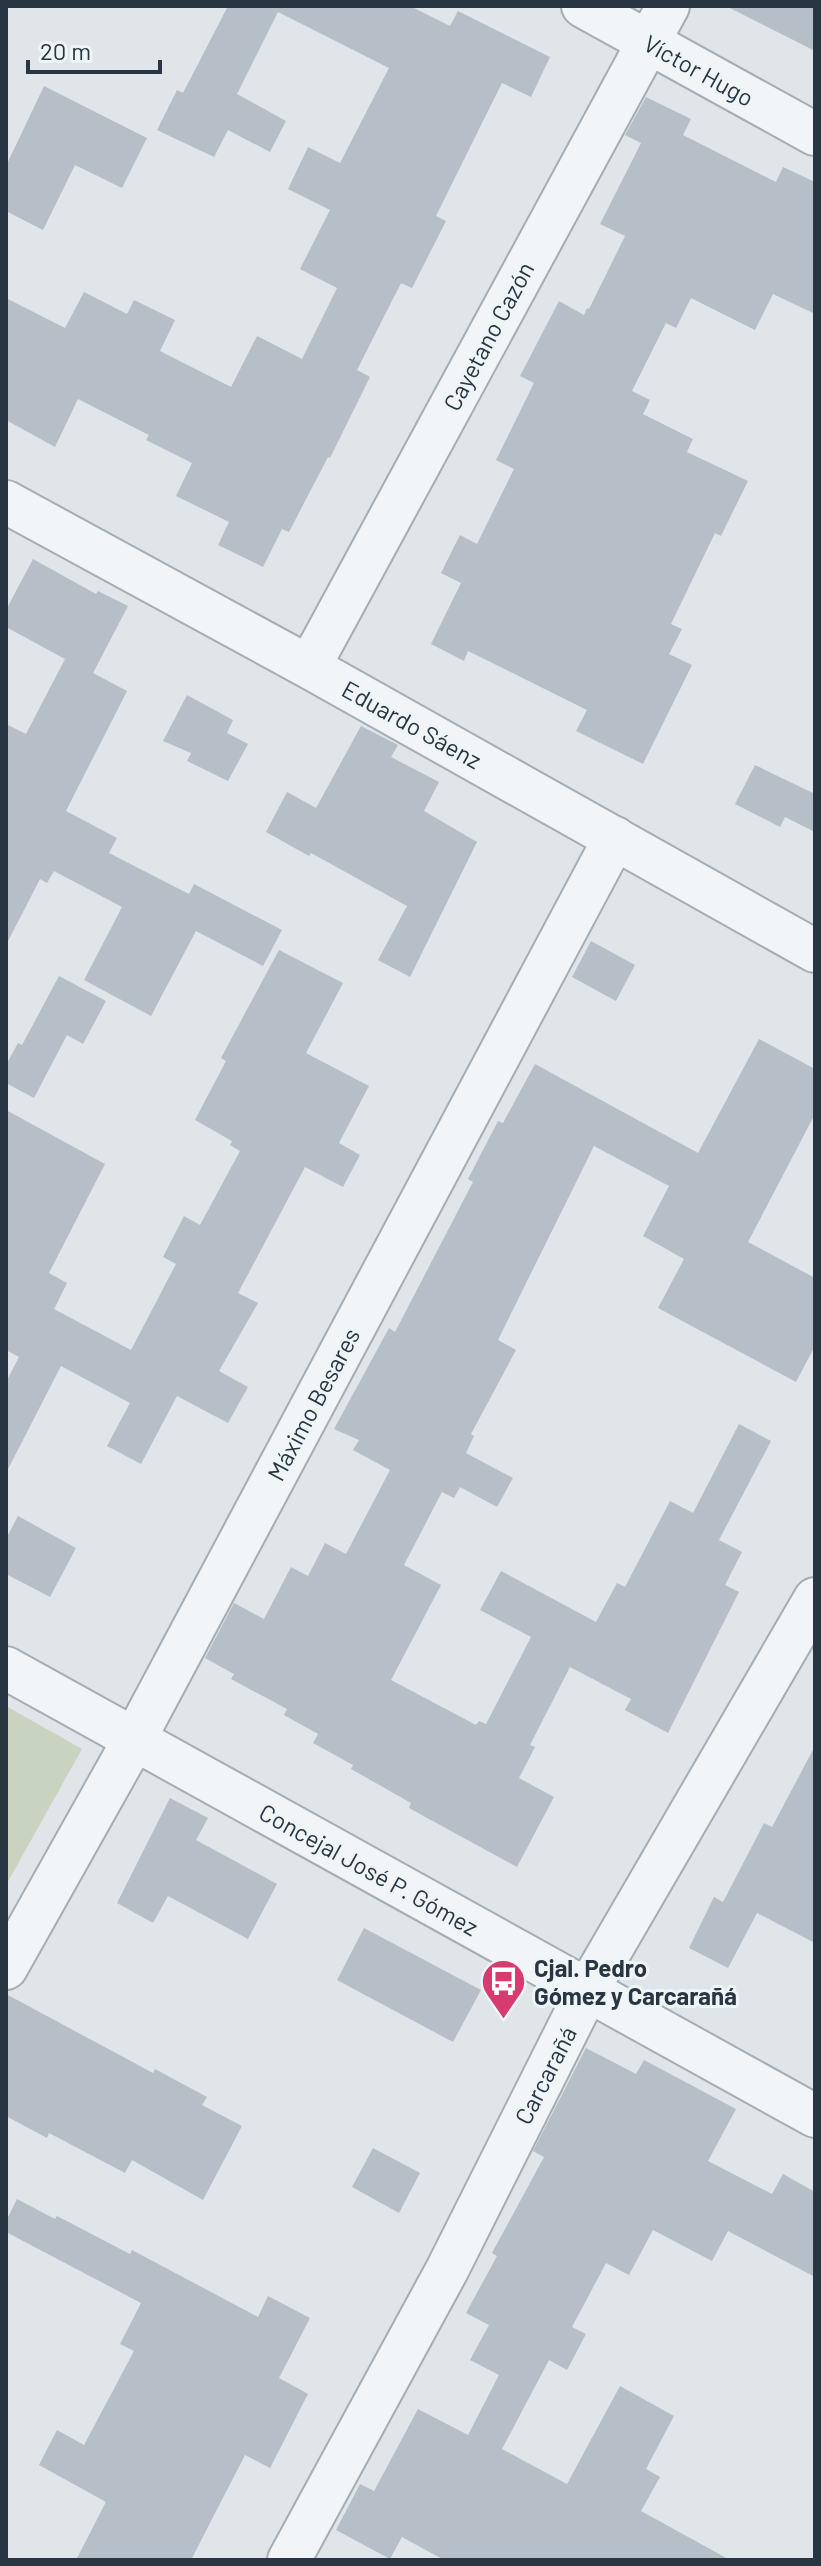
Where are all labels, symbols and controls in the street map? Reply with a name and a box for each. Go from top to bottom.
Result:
scale bar [28,24,160,74]
street label: Víctor Hugo [639,28,759,112]
text: 20 m [40,36,91,65]
street label: Cayetano Cazón [437,257,539,415]
street label: Eduardo Sáenz [337,674,487,774]
street label: Máximo Besares [261,1323,365,1485]
street label: Concejal José P. Gómez [255,1797,483,1941]
place label: Cjal. Pedro Gómez y Carcarañá [534,1953,737,2010]
bus stop icon: Cjal. Pedro Gómez y Carcarañá [479,1957,527,2020]
street label: Carcarañá [508,2021,582,2129]

